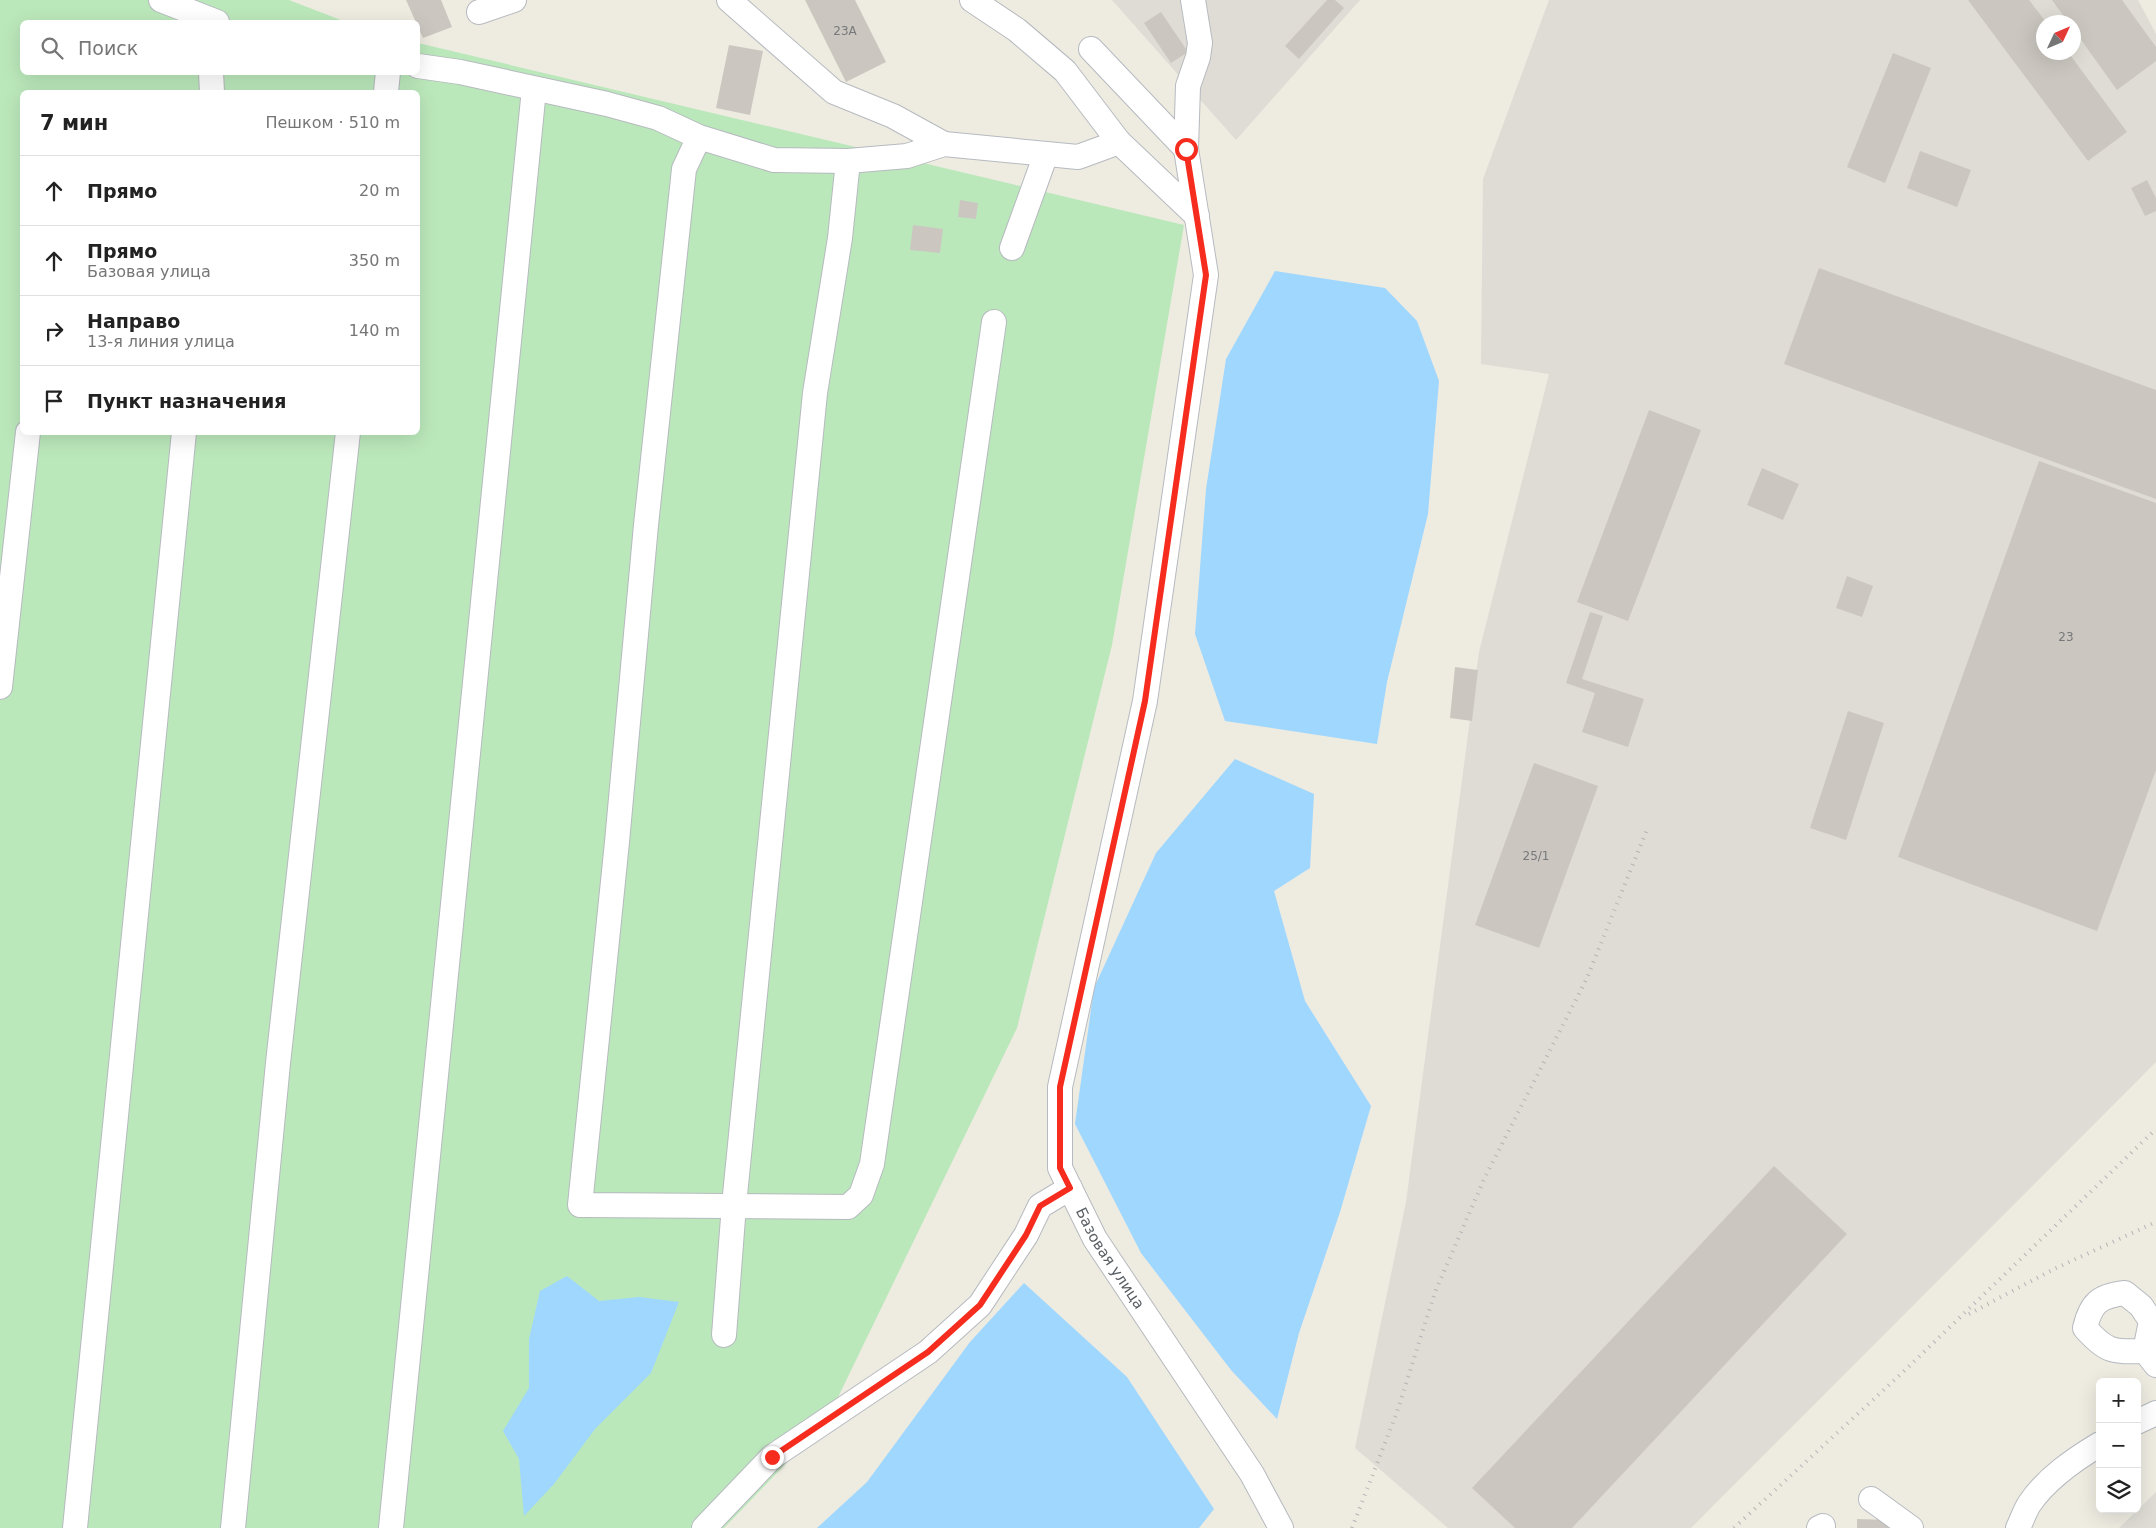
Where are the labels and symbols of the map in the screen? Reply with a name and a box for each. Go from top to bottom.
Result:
north arrow [2036,15,2081,60]
house number: 23А [833,24,858,38]
route start [1175,138,1198,161]
house number: 23 [2058,630,2074,644]
house number: 25/1 [1523,849,1549,863]
street label: Базовая улица [1072,1205,1148,1312]
route end [761,1446,784,1469]

